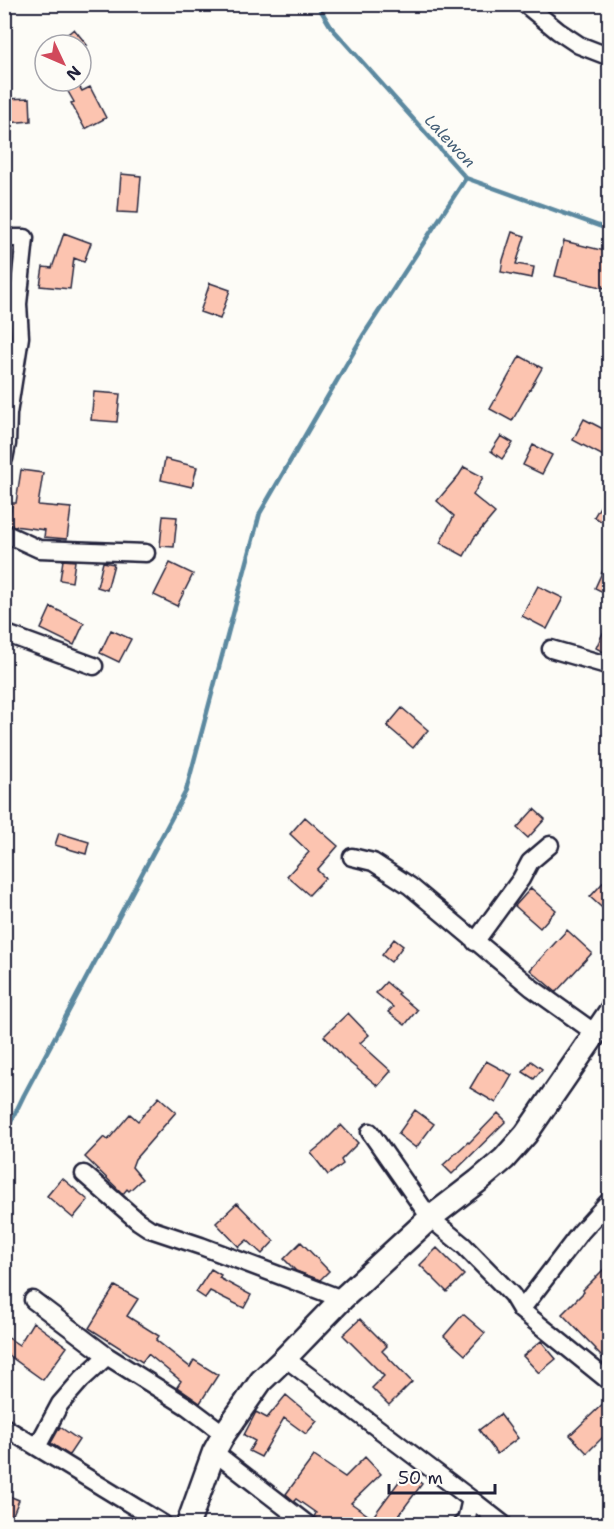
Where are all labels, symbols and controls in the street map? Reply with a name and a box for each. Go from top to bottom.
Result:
north arrow [33,33,93,93]
text: N [61,61,85,85]
water label: Lalewon [420,110,480,172]
scale bar [389,1457,496,1495]
text: 50 m [398,1466,443,1490]

